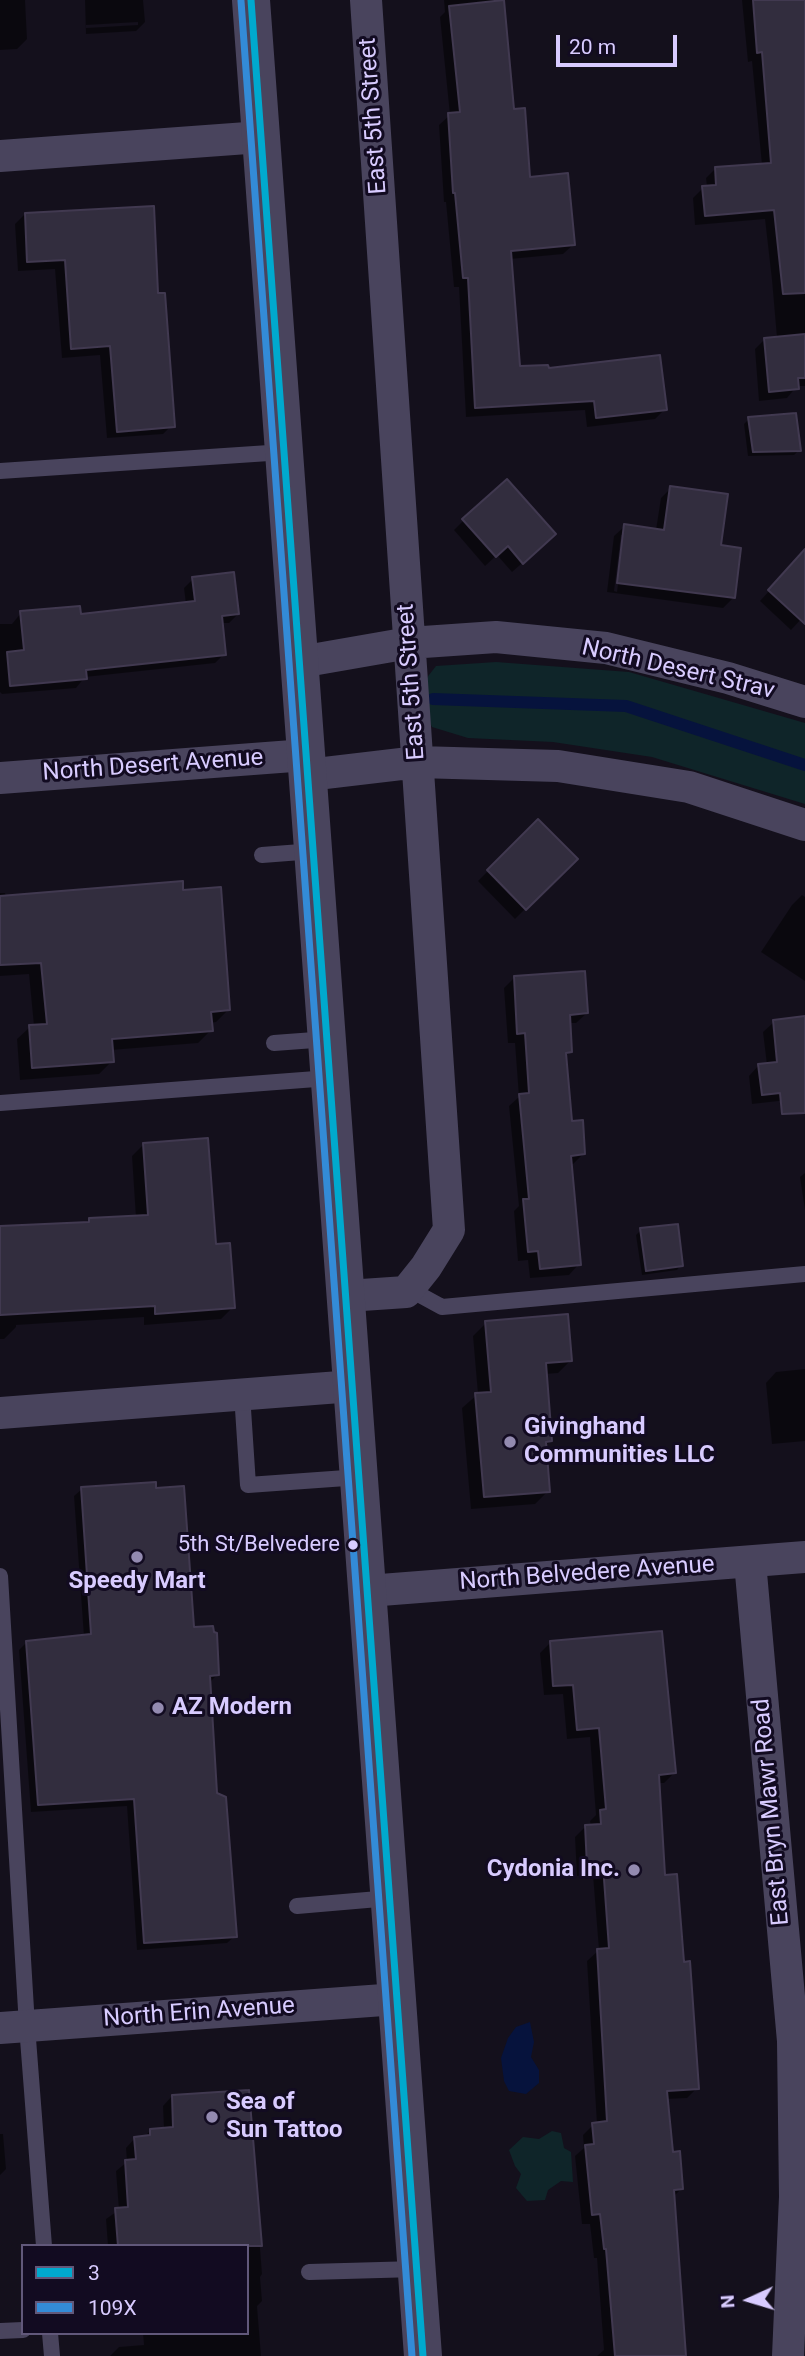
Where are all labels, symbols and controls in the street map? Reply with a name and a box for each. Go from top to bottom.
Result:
scale bar [560,21,681,65]
text: 20 m [569,35,616,59]
street label: East 5th Street [354,37,394,195]
street label: East 5th Street [392,603,432,761]
street label: North Desert Strav [579,634,777,706]
street label: North Desert Avenue [42,744,264,788]
place label: Givinghand Communities LLC [524,1414,715,1470]
marker: Givinghand Communities LLC [502,1434,518,1450]
place label: 5th St/Belvedere [178,1532,340,1558]
marker: 5th St/Belvedere [346,1538,360,1552]
marker: Speedy Mart [129,1549,145,1565]
street label: North Belvedere Avenue [459,1551,715,1597]
place label: Speedy Mart [68,1568,206,1596]
place label: AZ Modern [172,1694,292,1722]
street label: East Bryn Mawr Road [748,1697,796,1927]
marker: AZ Modern [150,1700,166,1716]
place label: Cydonia Inc. [487,1856,620,1884]
marker: Cydonia Inc. [626,1862,642,1878]
street label: North Erin Avenue [102,1992,296,2034]
place label: Sea of Sun Tattoo [226,2089,343,2145]
marker: Sea of Sun Tattoo [204,2109,220,2125]
legend [21,2244,248,2335]
text: 3 [88,2261,100,2285]
north arrow [714,2265,784,2335]
text: N [716,2294,739,2309]
text: 109X [88,2296,137,2320]

